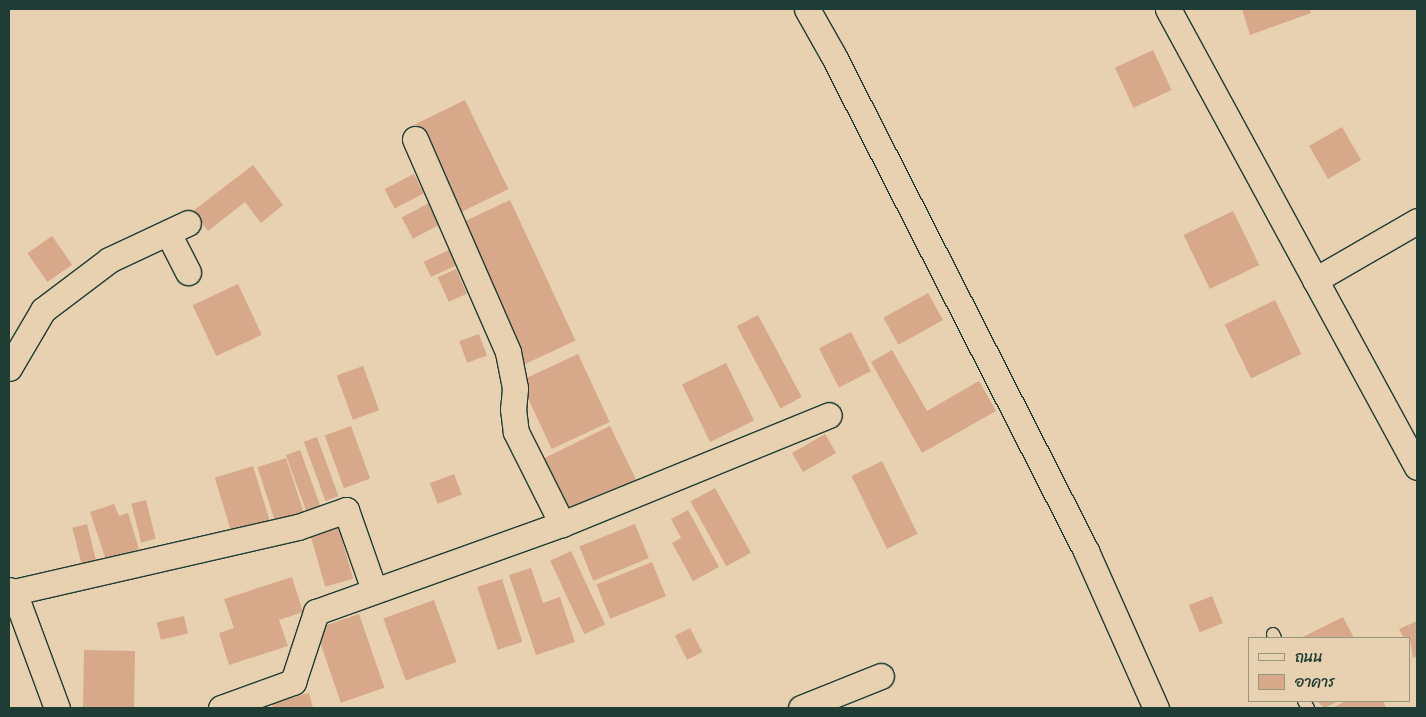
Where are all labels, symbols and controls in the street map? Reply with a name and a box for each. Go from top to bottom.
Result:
legend [1248,637,1411,702]
text: ถนน [1295,644,1323,670]
text: อาคาร [1295,669,1335,695]

